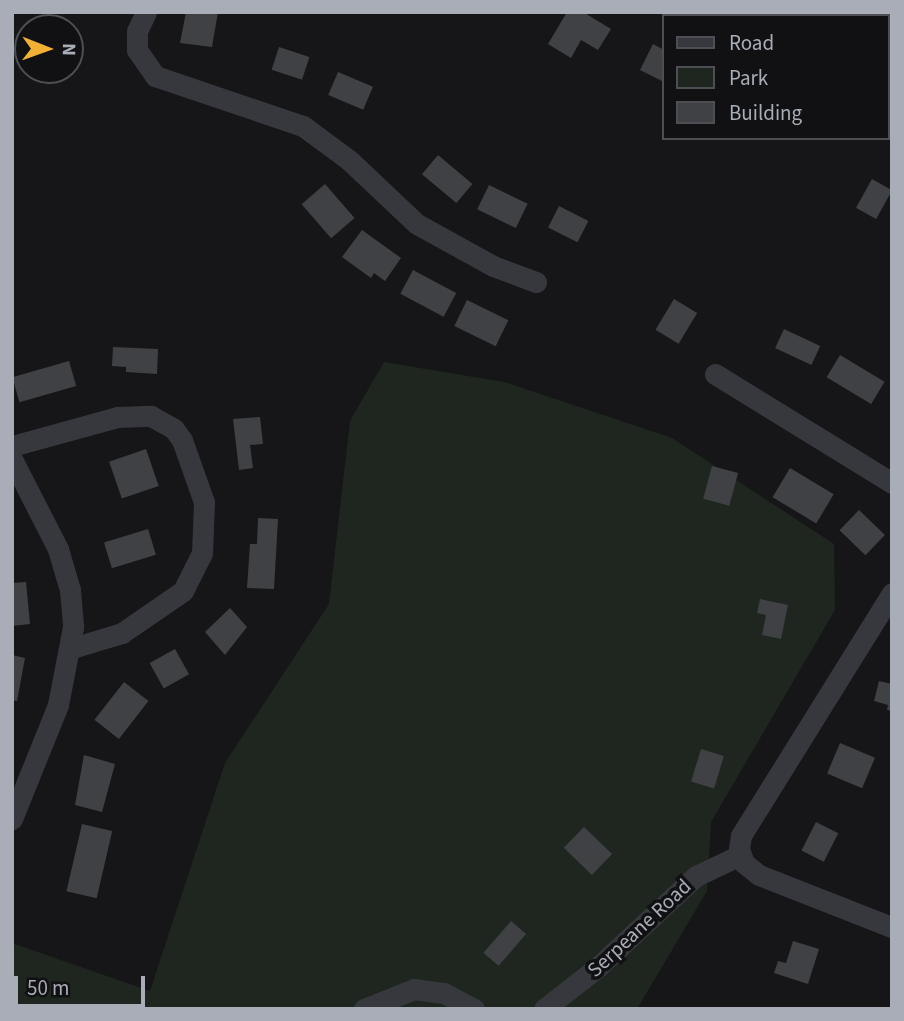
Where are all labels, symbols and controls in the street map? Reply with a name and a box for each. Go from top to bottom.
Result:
north arrow [14,14,84,84]
legend [662,14,890,140]
text: Road [729,28,774,58]
text: N [55,43,82,56]
text: Park [729,63,768,93]
text: Building [729,98,802,128]
street label: Serpeane Road [582,874,696,982]
scale bar [18,962,149,1006]
text: 50 m [27,973,69,1003]

